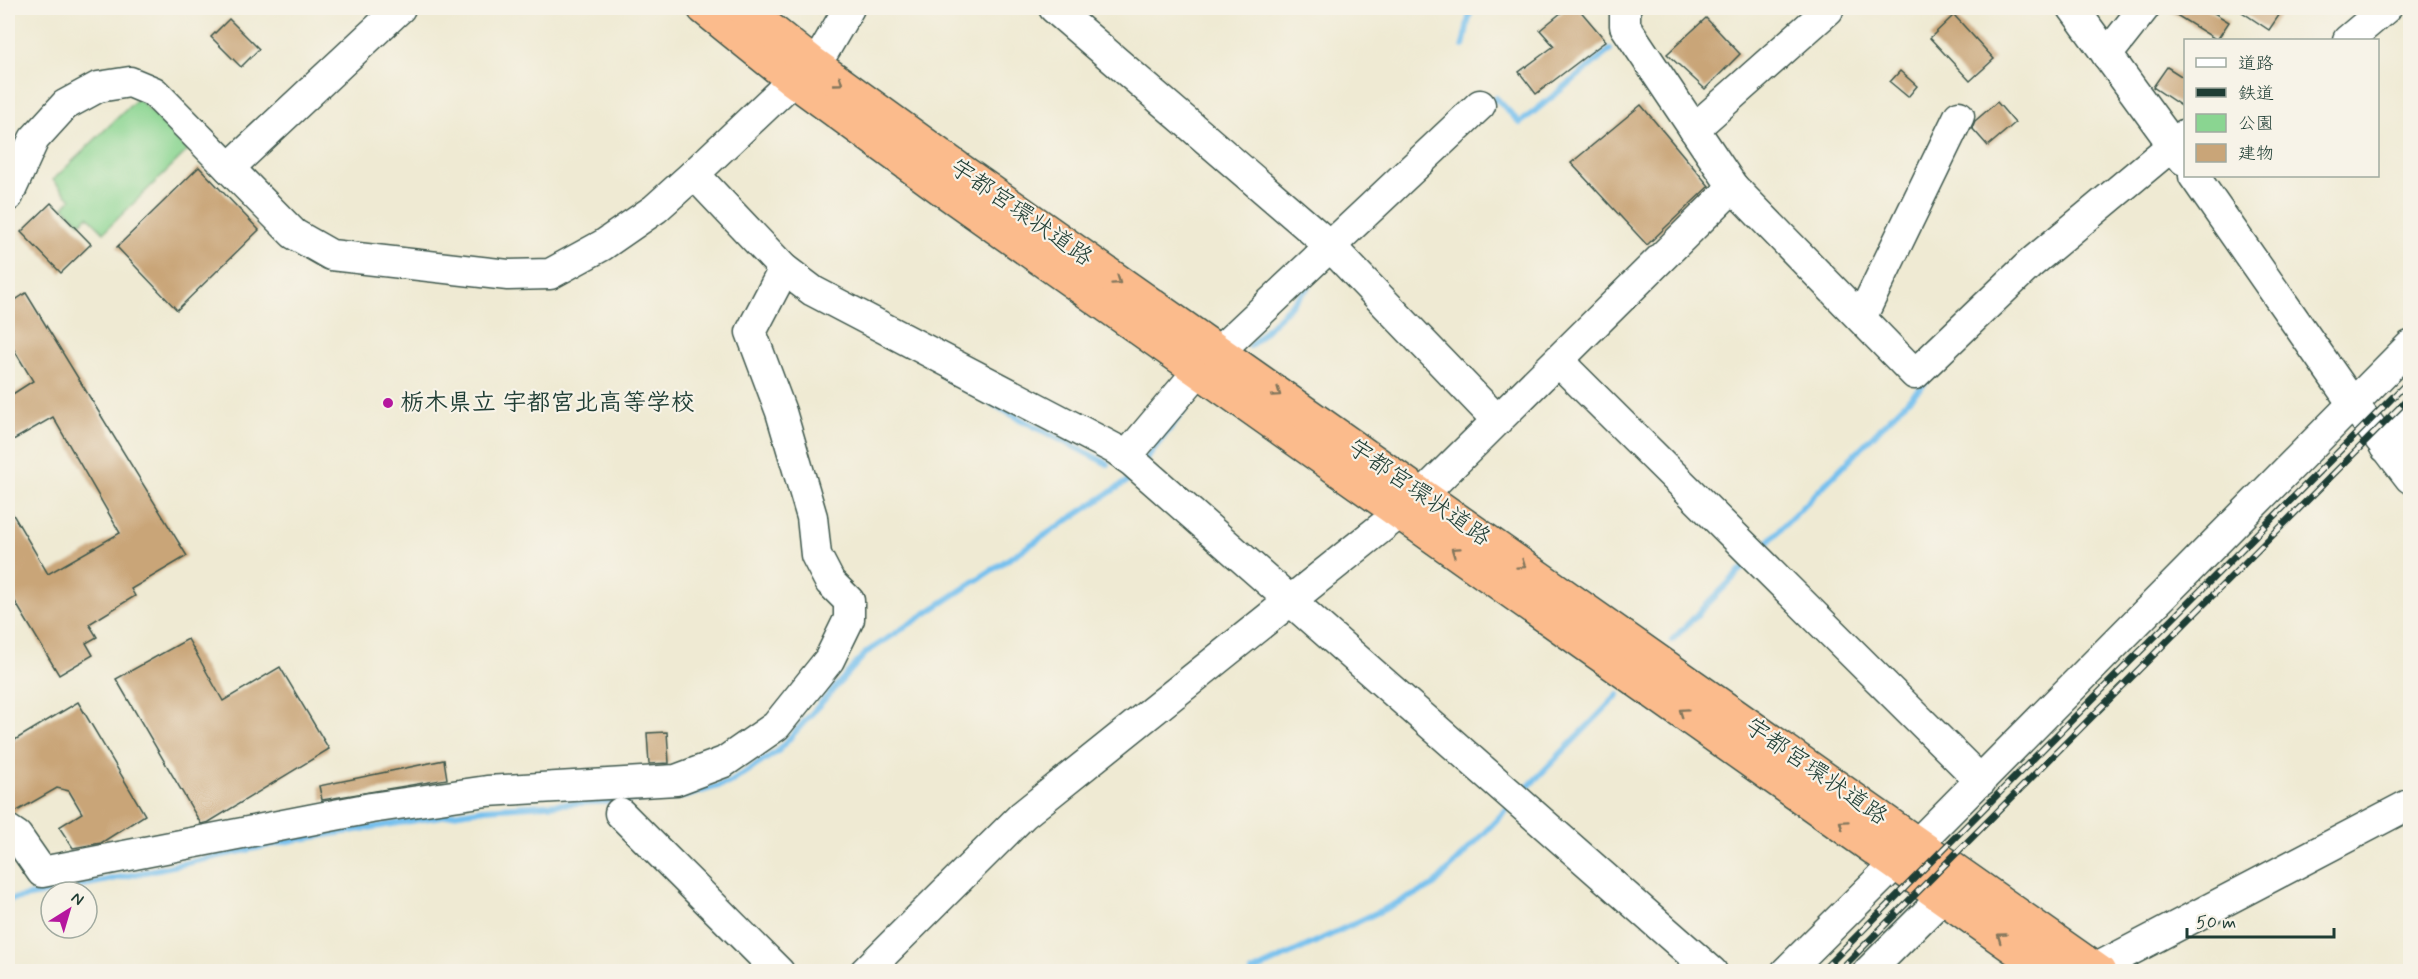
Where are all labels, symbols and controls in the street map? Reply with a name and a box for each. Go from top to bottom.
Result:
legend [2184,39,2379,177]
text: 道路 [2238,52,2274,76]
one-way arrow [832,75,843,86]
text: 鉄道 [2238,82,2274,106]
text: 公園 [2238,112,2274,136]
text: 建物 [2238,142,2274,166]
street label: 宇都宮環状道路 [943,152,1099,274]
one-way arrow [1111,274,1122,285]
one-way arrow [1270,386,1281,397]
place label: 栃木県立 宇都宮北高等学校 [400,388,694,419]
marker: 栃木県立 宇都宮北高等学校 [381,396,395,410]
street label: 宇都宮環状道路 [1341,432,1497,554]
one-way arrow [1451,547,1462,558]
one-way arrow [1515,558,1526,569]
one-way arrow [1679,708,1690,719]
street label: 宇都宮環状道路 [1738,711,1894,833]
one-way arrow [1838,820,1849,831]
north arrow [39,880,99,940]
text: N [67,888,88,911]
scale bar [2187,901,2334,939]
text: 50 m [2196,911,2236,935]
one-way arrow [1997,933,2008,944]

